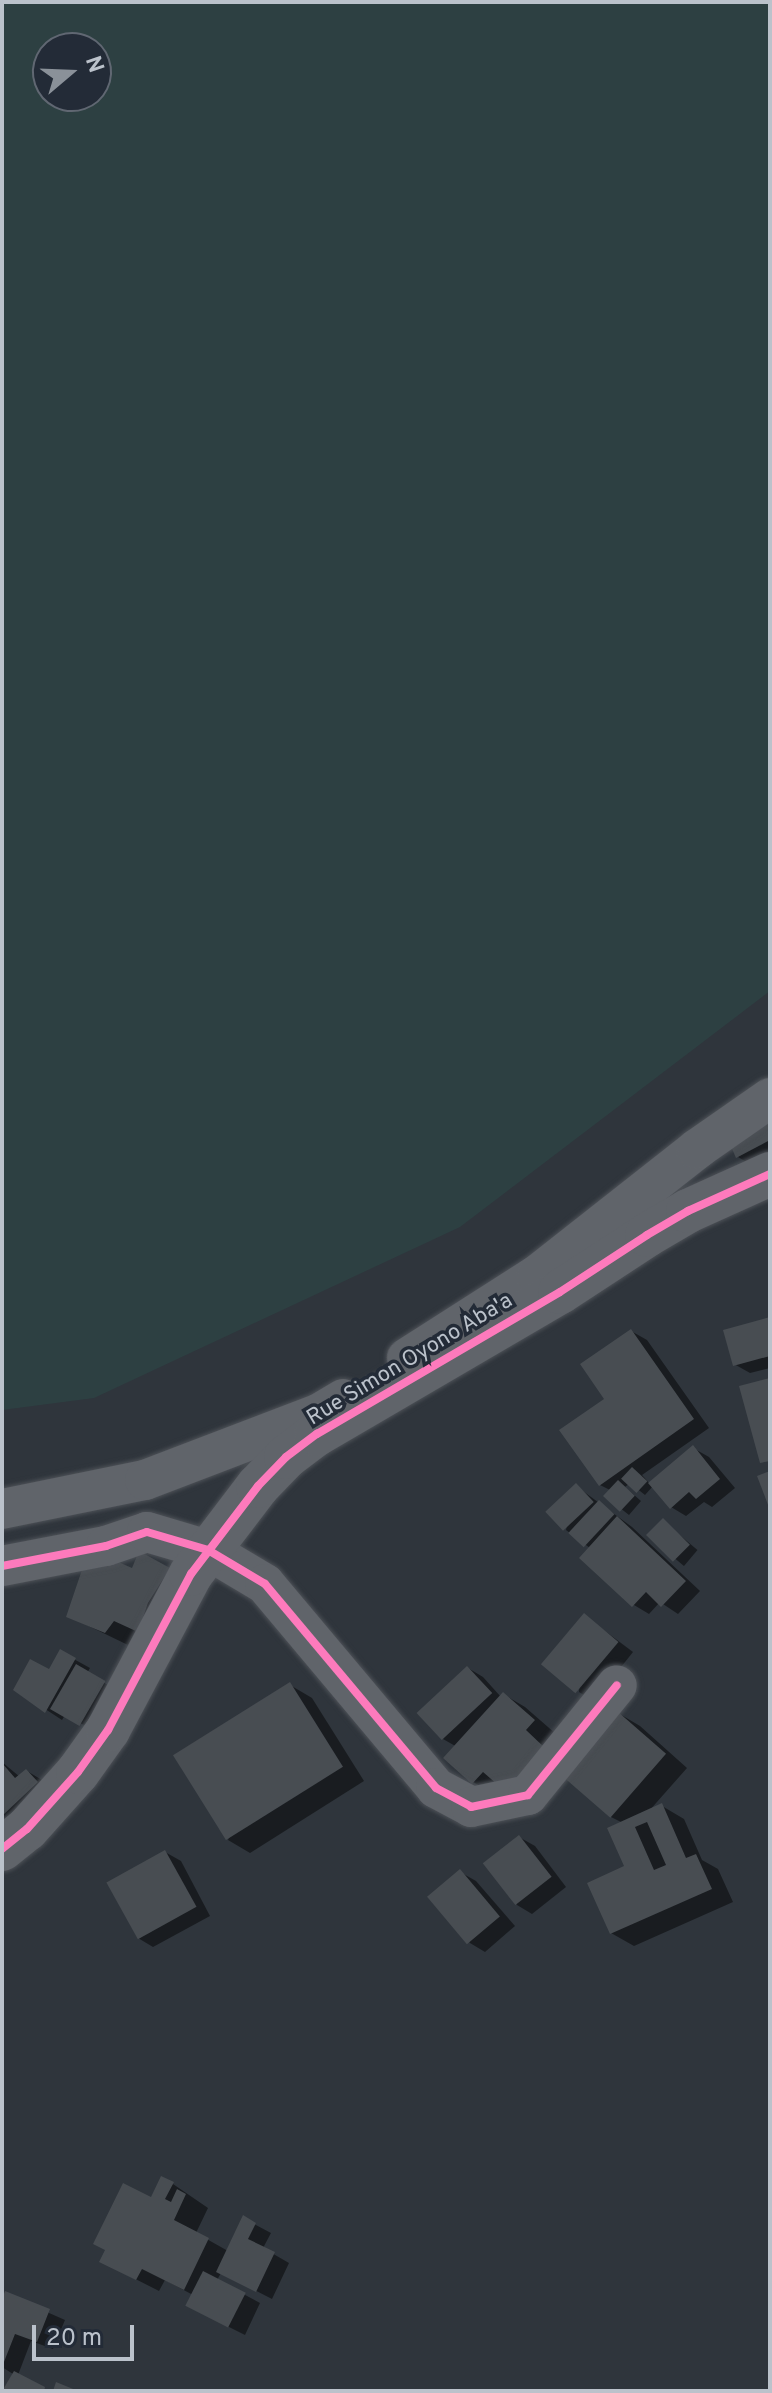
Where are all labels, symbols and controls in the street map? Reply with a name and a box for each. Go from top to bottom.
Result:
north arrow [32,32,112,112]
text: N [78,53,109,77]
street label: Rue Simon Oyono Aba'a [302,1288,518,1432]
scale bar [36,2309,138,2359]
text: 20 m [46,2324,102,2354]

